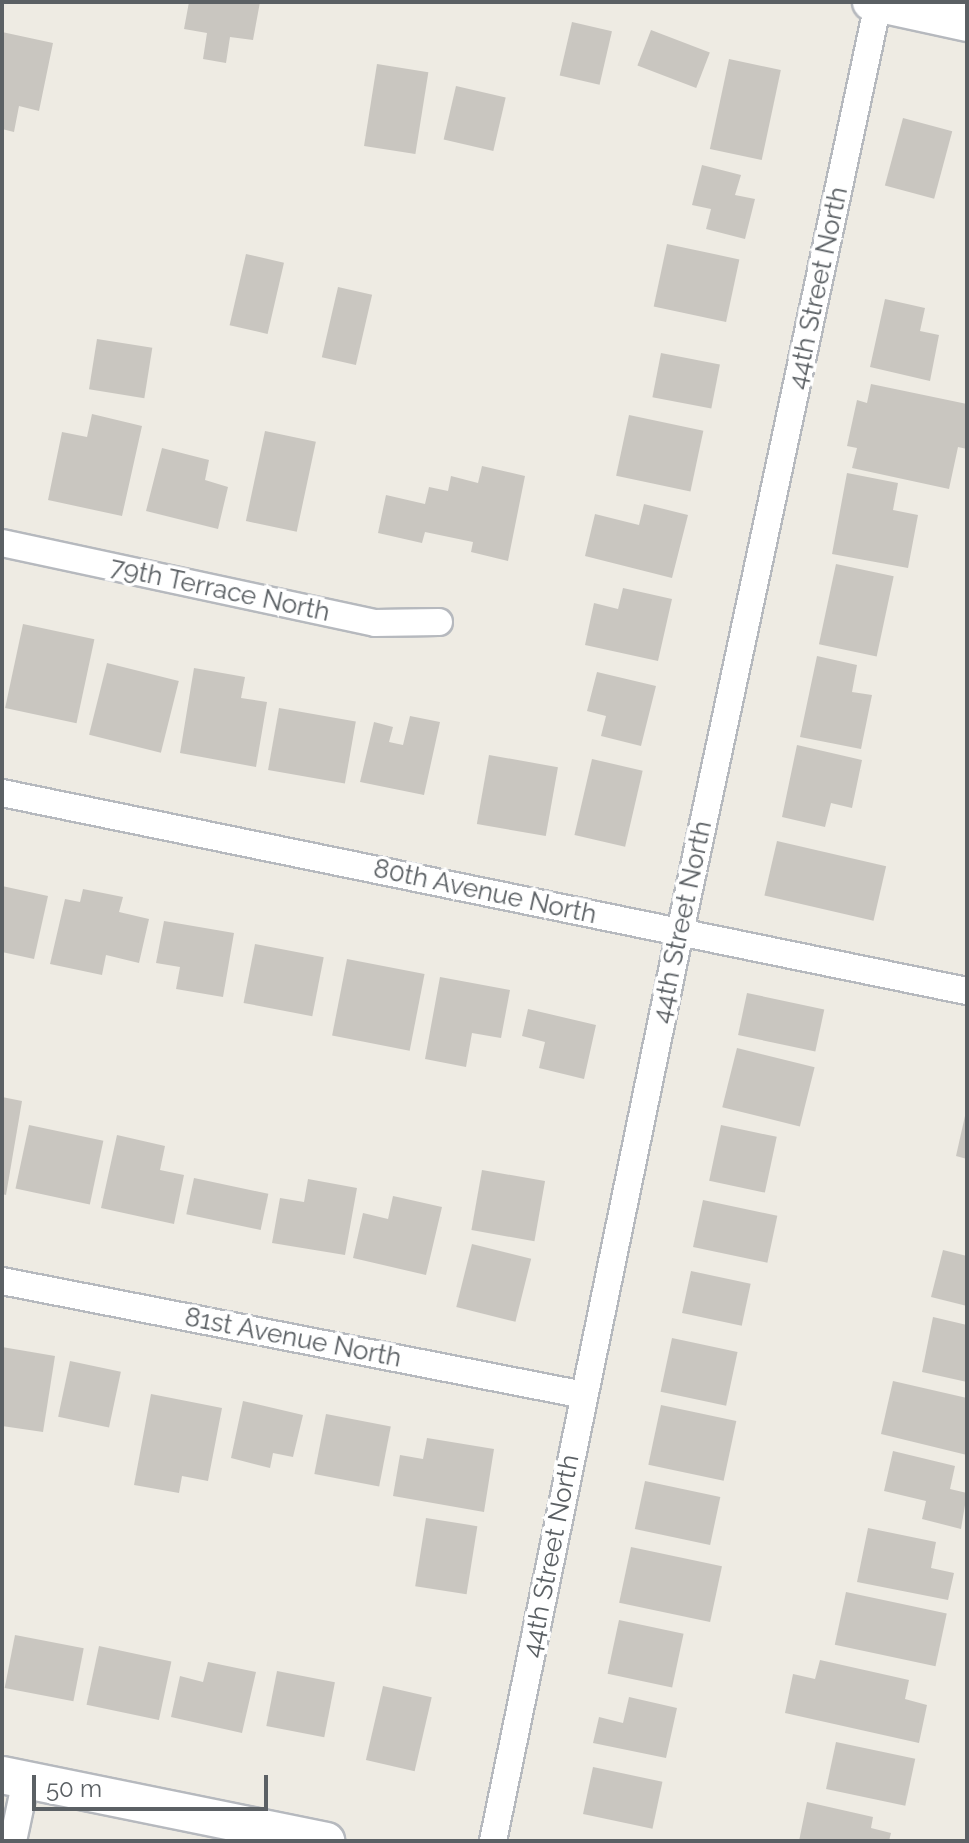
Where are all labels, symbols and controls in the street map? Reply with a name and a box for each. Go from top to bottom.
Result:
street label: 44th Street North [781,184,855,392]
street label: 79th Terrace North [107,551,333,629]
street label: 44th Street North [645,818,719,1026]
street label: 80th Avenue North [370,853,600,931]
street label: 81st Avenue North [182,1302,404,1374]
street label: 44th Street North [516,1452,586,1660]
scale bar [36,1759,272,1809]
text: 50 m [46,1774,102,1803]

